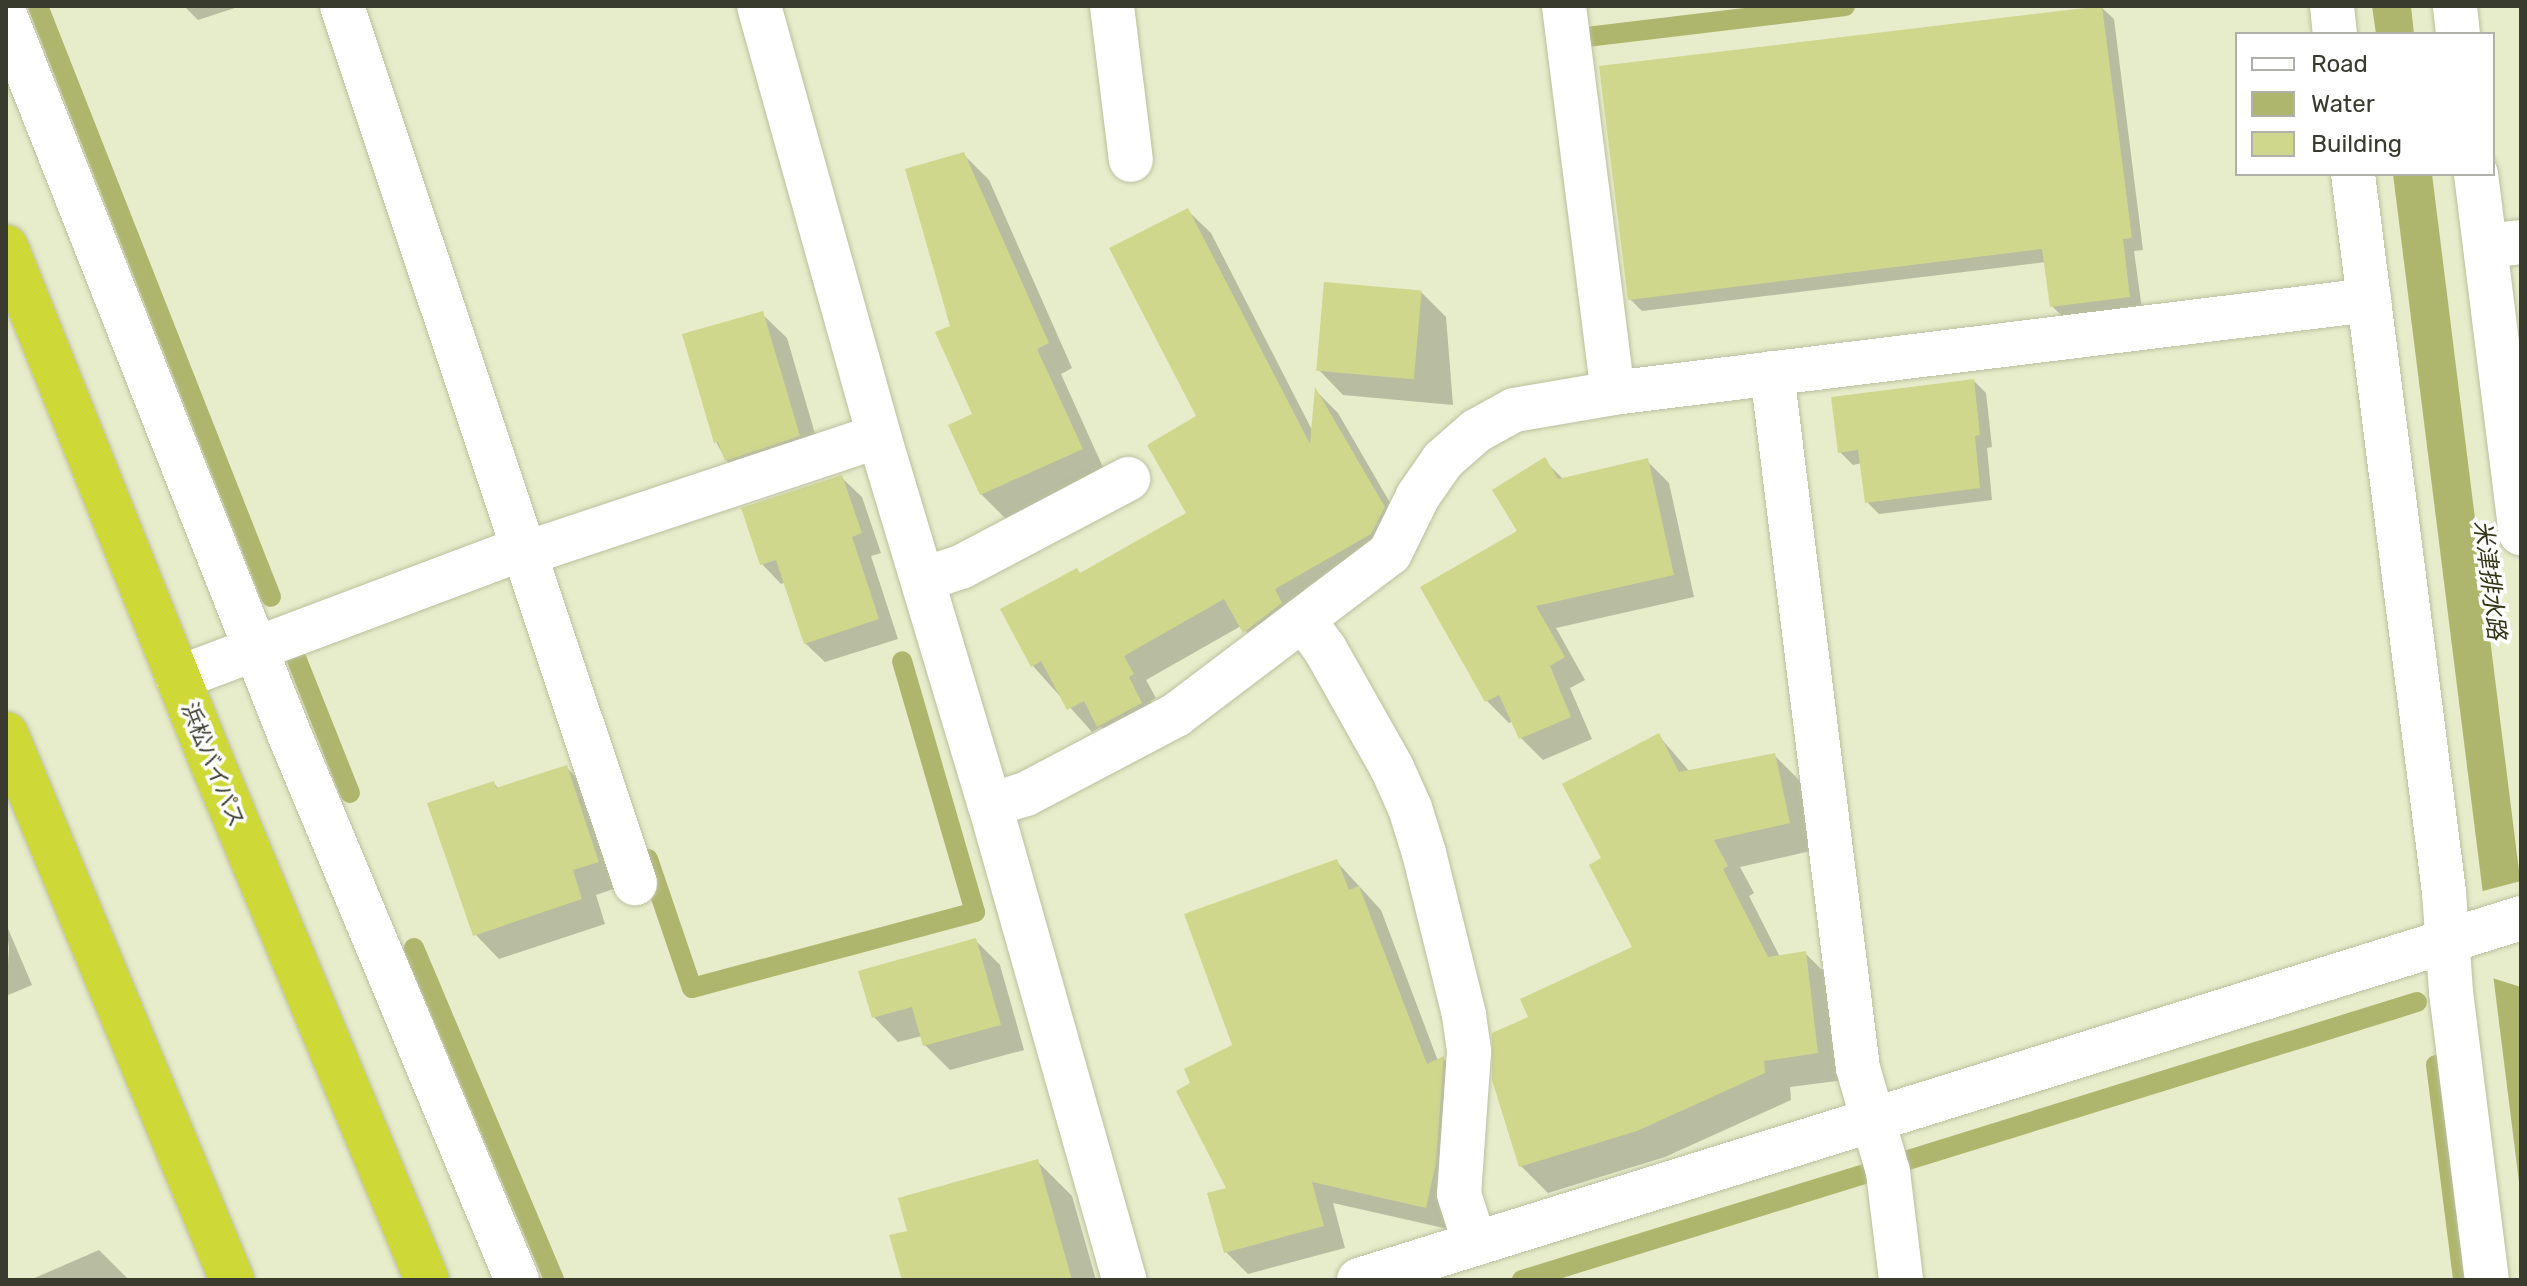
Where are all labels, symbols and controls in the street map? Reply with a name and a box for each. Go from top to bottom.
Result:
legend [2235,32,2495,176]
text: Road [2311,50,2368,78]
text: Water [2311,90,2375,118]
text: Building [2311,130,2402,158]
water label: 米津排水路 [2467,519,2511,641]
street label: 浜松バイパス [176,699,250,831]

